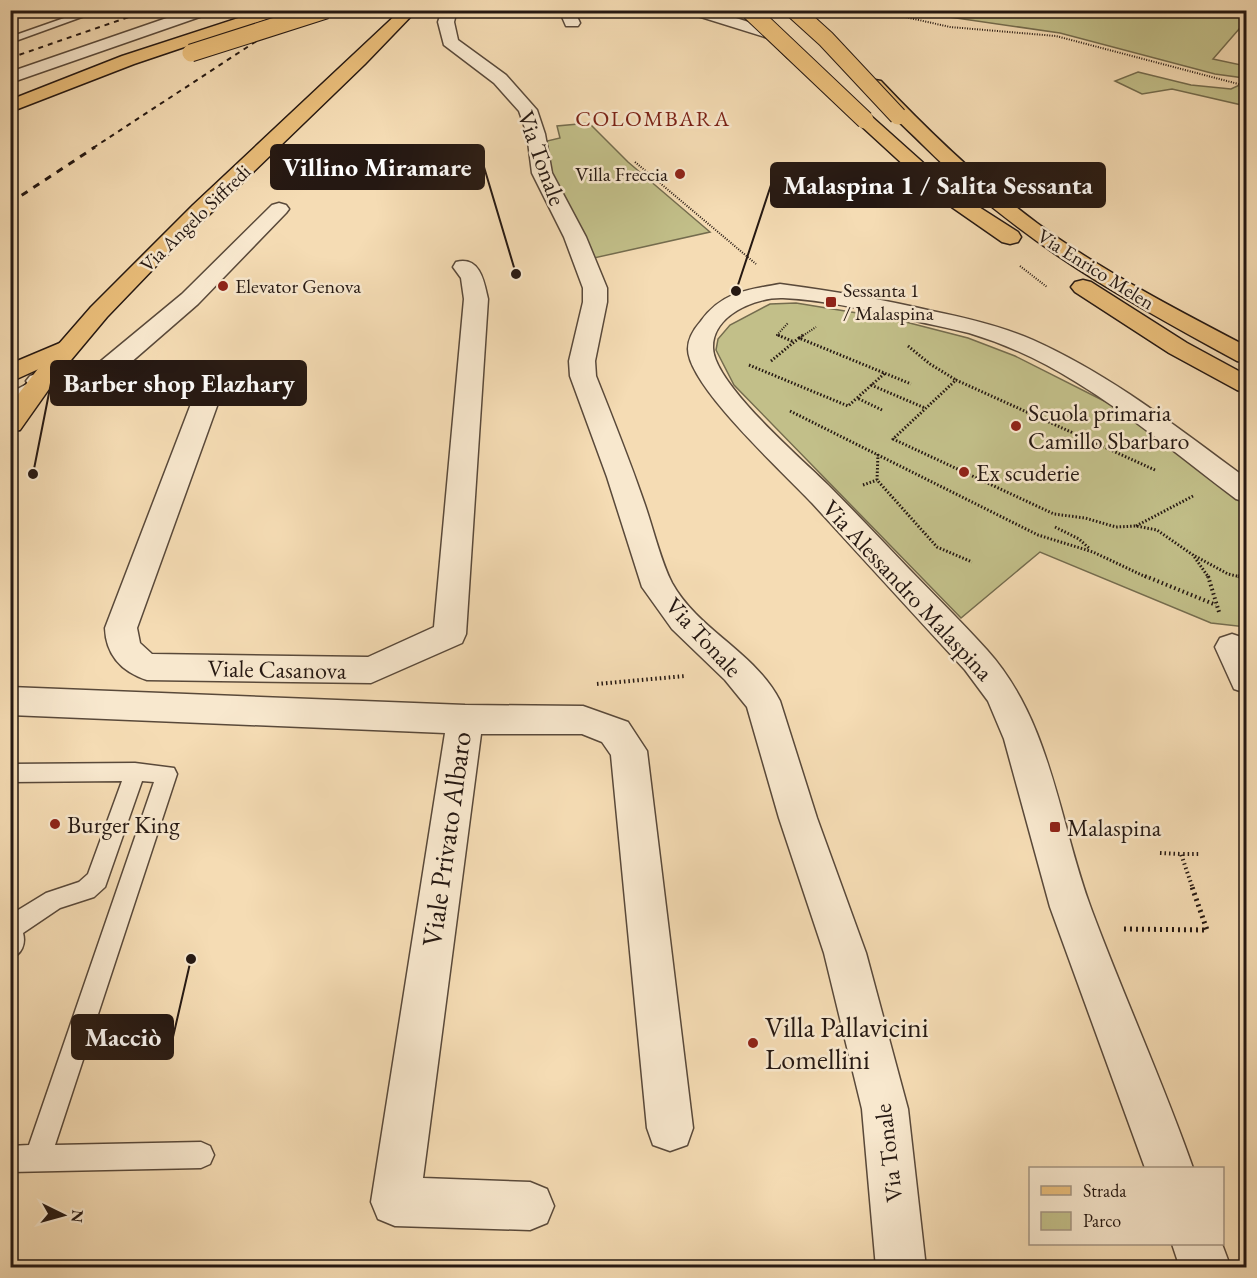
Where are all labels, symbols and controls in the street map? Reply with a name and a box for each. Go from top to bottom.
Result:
district label: COLOMBARA [575,104,731,133]
street label: Via Tonale [511,106,573,210]
callout: Villino Miramare [271,145,484,189]
text: Villino Miramare [282,150,472,184]
street label: Via Angelo Siffredi [134,158,256,278]
place label: Villa Freccia [575,161,668,187]
callout: Malaspina 1 / Salita Sessanta [771,163,1105,207]
marker: Villa Freccia [673,167,687,181]
text: Malaspina 1 / Salita Sessanta [783,168,1094,202]
street label: Via Enrico Melen [1032,223,1160,316]
place label: Elevator Genova [235,273,361,299]
place label: Sessanta 1 / Malaspina [843,277,934,326]
marker: Elevator Genova [216,279,230,293]
marker: Sessanta 1 / Malaspina [824,295,838,309]
callout: Barber shop Elazhary [51,361,306,405]
text: Barber shop Elazhary [63,366,295,400]
place label: Scuola primaria Camillo Sbarbaro [1028,397,1189,456]
marker: Scuola primaria Camillo Sbarbaro [1009,419,1023,433]
place label: Ex scuderie [976,457,1080,488]
marker: Ex scuderie [957,465,971,479]
street label: Via Alessandro Malaspina [816,493,1000,687]
street label: Via Tonale [659,590,749,684]
street label: Viale Casanova [207,652,347,686]
street label: Viale Privato Albaro [413,729,479,949]
place label: Burger King [67,809,180,840]
place label: Malaspina [1067,812,1162,843]
marker: Burger King [48,817,62,831]
marker: Malaspina [1048,820,1062,834]
place label: Villa Pallavicini Lomellini [765,1009,929,1077]
callout: Macciò [72,1015,173,1059]
text: Macciò [85,1020,161,1054]
marker: Villa Pallavicini Lomellini [746,1036,760,1050]
street label: Via Tonale [867,1102,909,1204]
legend [1029,1167,1224,1245]
text: Strada [1083,1179,1127,1202]
north arrow [33,1185,93,1245]
text: N [66,1209,88,1224]
text: Parco [1083,1209,1121,1232]

